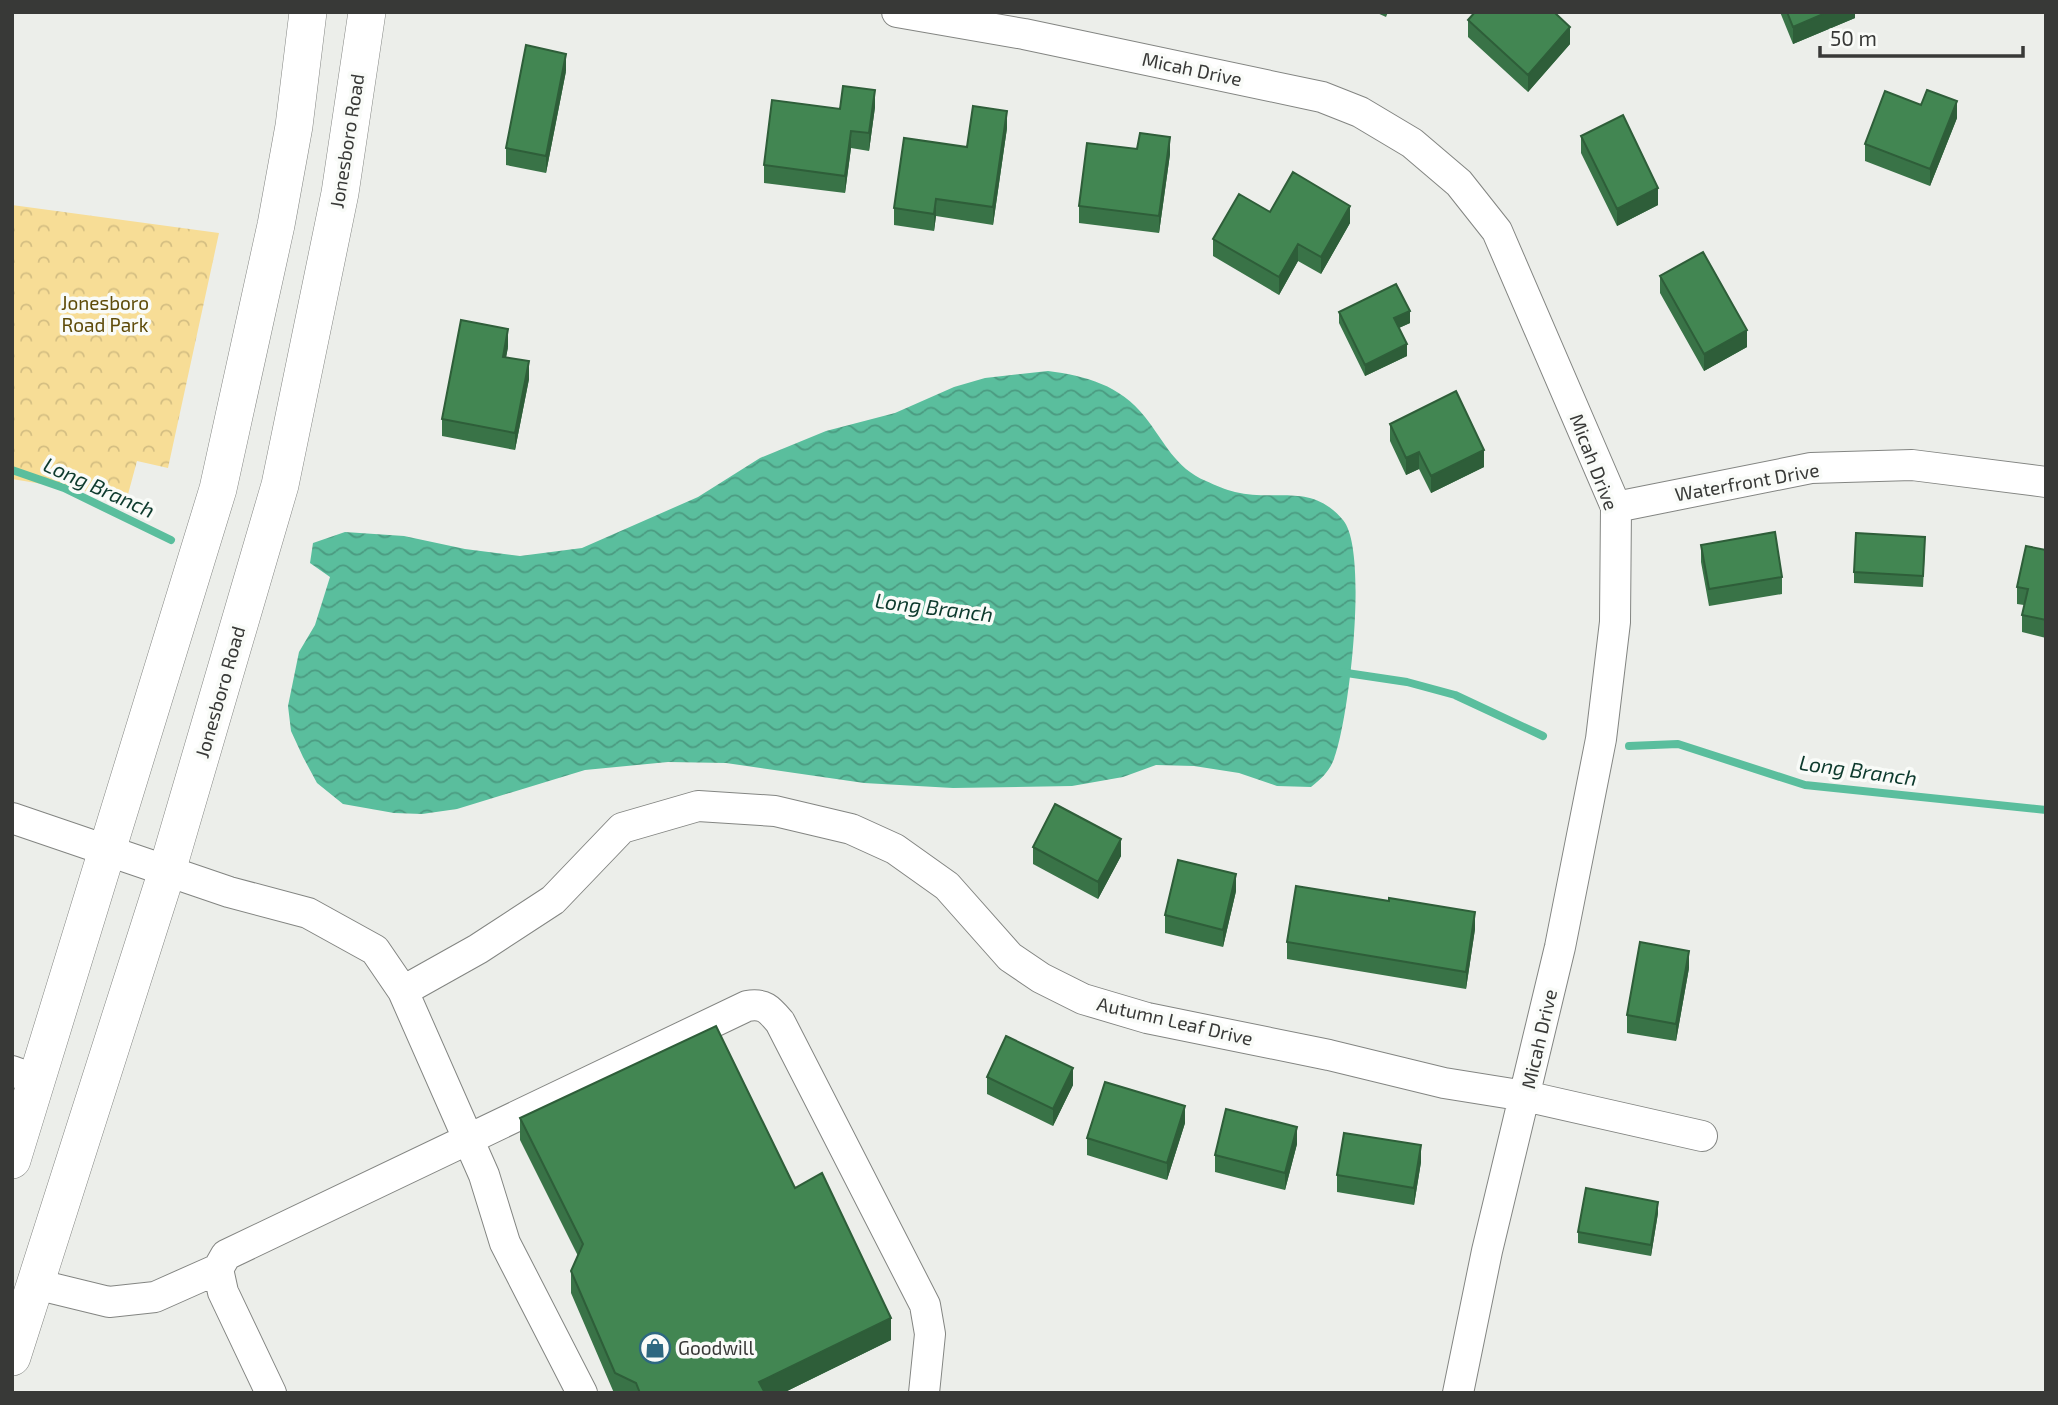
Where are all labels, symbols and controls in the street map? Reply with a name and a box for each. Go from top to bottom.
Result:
scale bar [1820,14,2023,58]
text: 50 m [1830,25,1877,50]
street label: Micah Drive [1140,47,1244,90]
street label: Jonesboro Road [325,72,368,210]
park label: Jonesboro Road Park [61,291,149,336]
street label: Micah Drive [1566,410,1623,513]
water label: Long Branch [40,451,159,522]
street label: Waterfront Drive [1673,457,1821,506]
water label: Long Branch [874,587,995,626]
street label: Jonesboro Road [190,623,249,760]
water label: Long Branch [1798,749,1919,790]
street label: Micah Drive [1516,987,1561,1091]
street label: Autumn Leaf Drive [1095,991,1255,1050]
shop icon: Goodwill [638,1331,672,1365]
place label: Goodwill [678,1336,754,1359]

